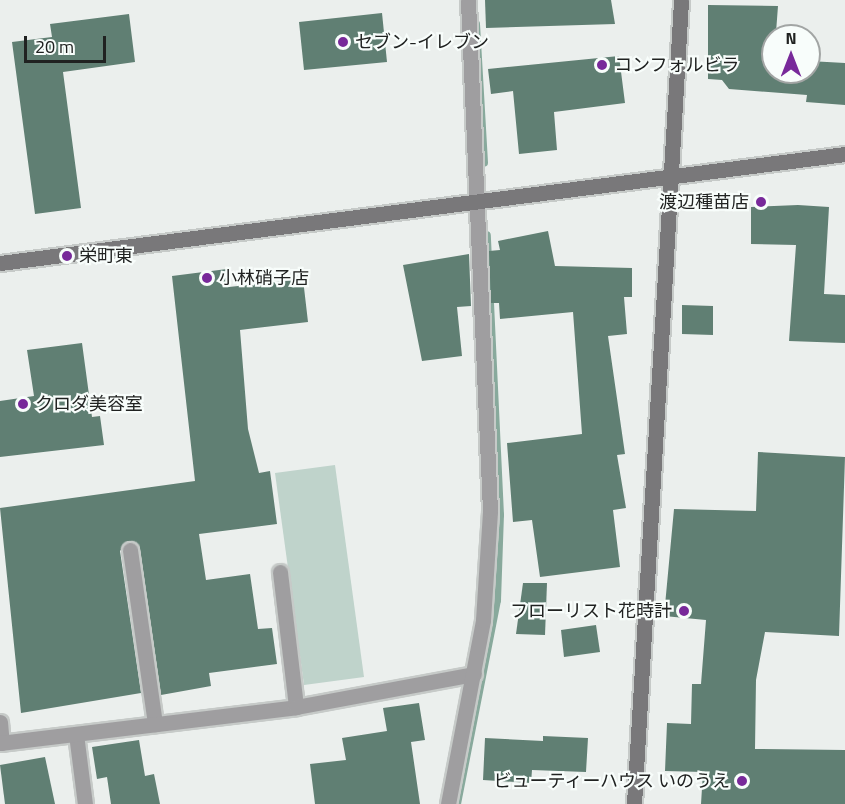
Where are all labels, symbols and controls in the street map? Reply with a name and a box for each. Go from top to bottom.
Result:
scale bar [27,24,110,62]
north arrow [761,24,821,84]
text: N [785,26,797,50]
place label: セブン-イレブン [355,31,489,53]
text: 20 m [35,33,74,60]
marker: セブン-イレブン [336,35,350,49]
place label: コンフォルビラ [614,54,740,76]
marker: コンフォルビラ [595,58,609,72]
place label: 渡辺種苗店 [659,191,749,213]
marker: 渡辺種苗店 [754,195,768,209]
place label: 栄町東 [79,245,133,267]
marker: 栄町東 [60,249,74,263]
place label: 小林硝子店 [219,267,309,289]
marker: 小林硝子店 [200,271,214,285]
place label: クロダ美容室 [35,393,143,415]
marker: クロダ美容室 [16,397,30,411]
place label: フローリスト花時計 [510,600,672,622]
marker: フローリスト花時計 [677,604,691,618]
place label: ビューティーハウス いのうえ [492,770,730,792]
marker: ビューティーハウス いのうえ [735,774,749,788]

